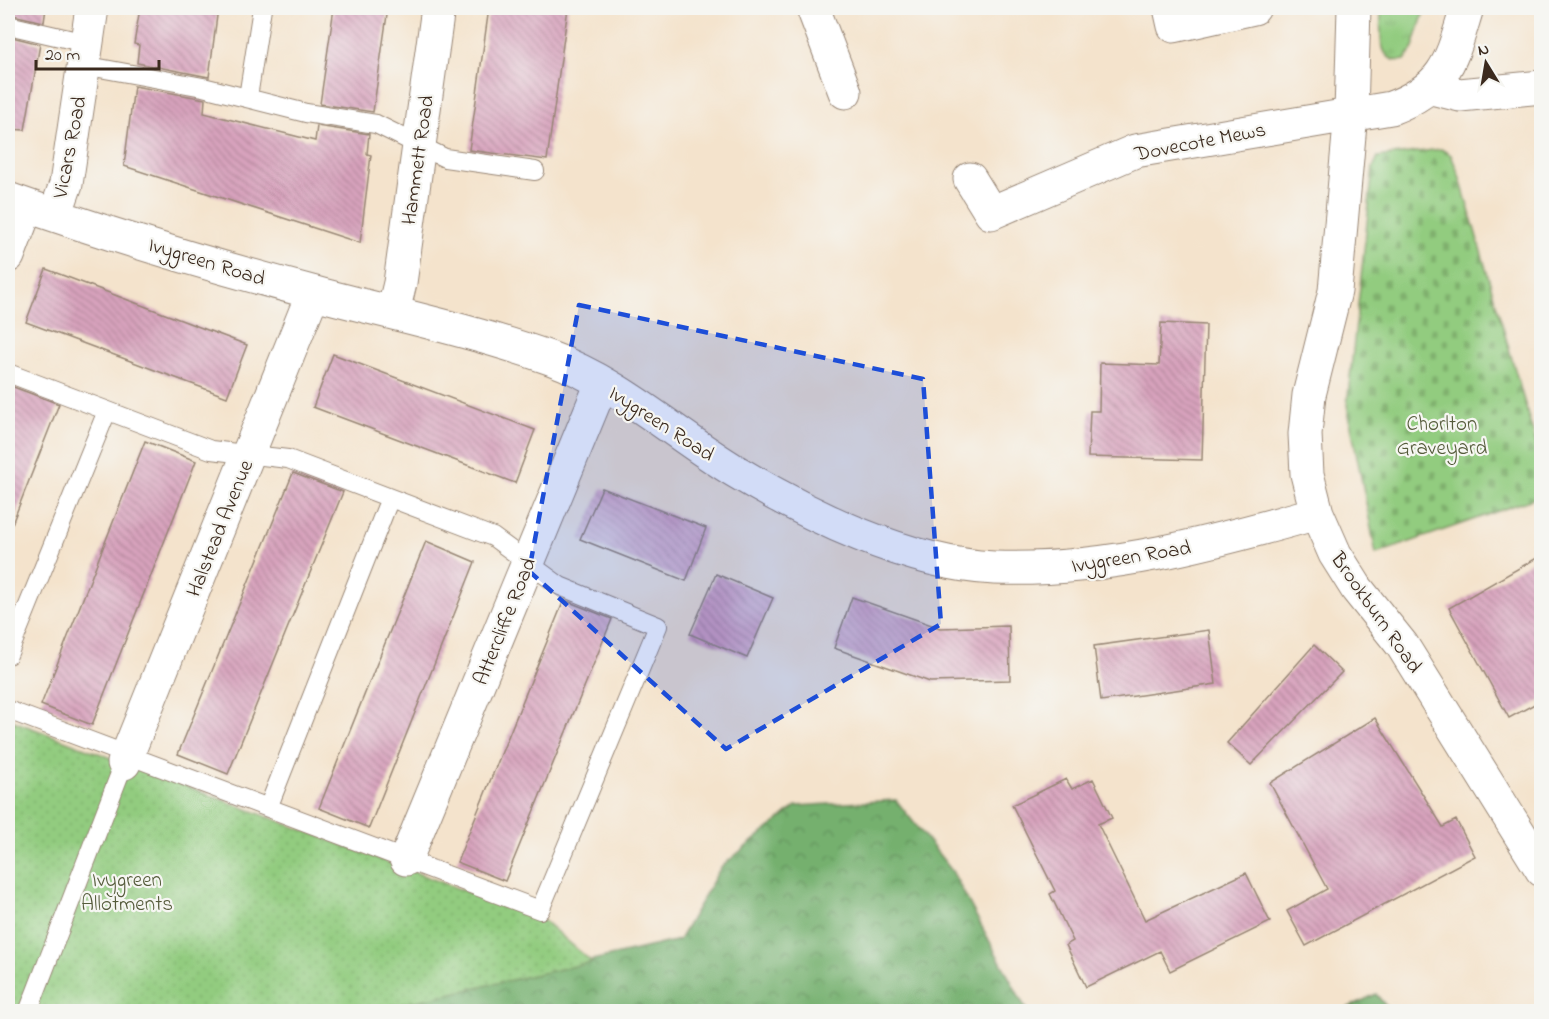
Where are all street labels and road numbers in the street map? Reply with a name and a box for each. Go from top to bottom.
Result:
street label: Hammett Road [395,93,443,227]
street label: Vicars Road [46,94,96,202]
street label: Dovecote Mews [1131,116,1269,171]
street label: Ivygreen Road [144,231,269,297]
street label: Ivygreen Road [601,379,720,472]
street label: Halstead Avenue [180,455,262,602]
street label: Ivygreen Road [1069,534,1194,584]
street label: Brookburn Road [1322,546,1428,680]
street label: Attercliffe Road [467,553,545,690]

